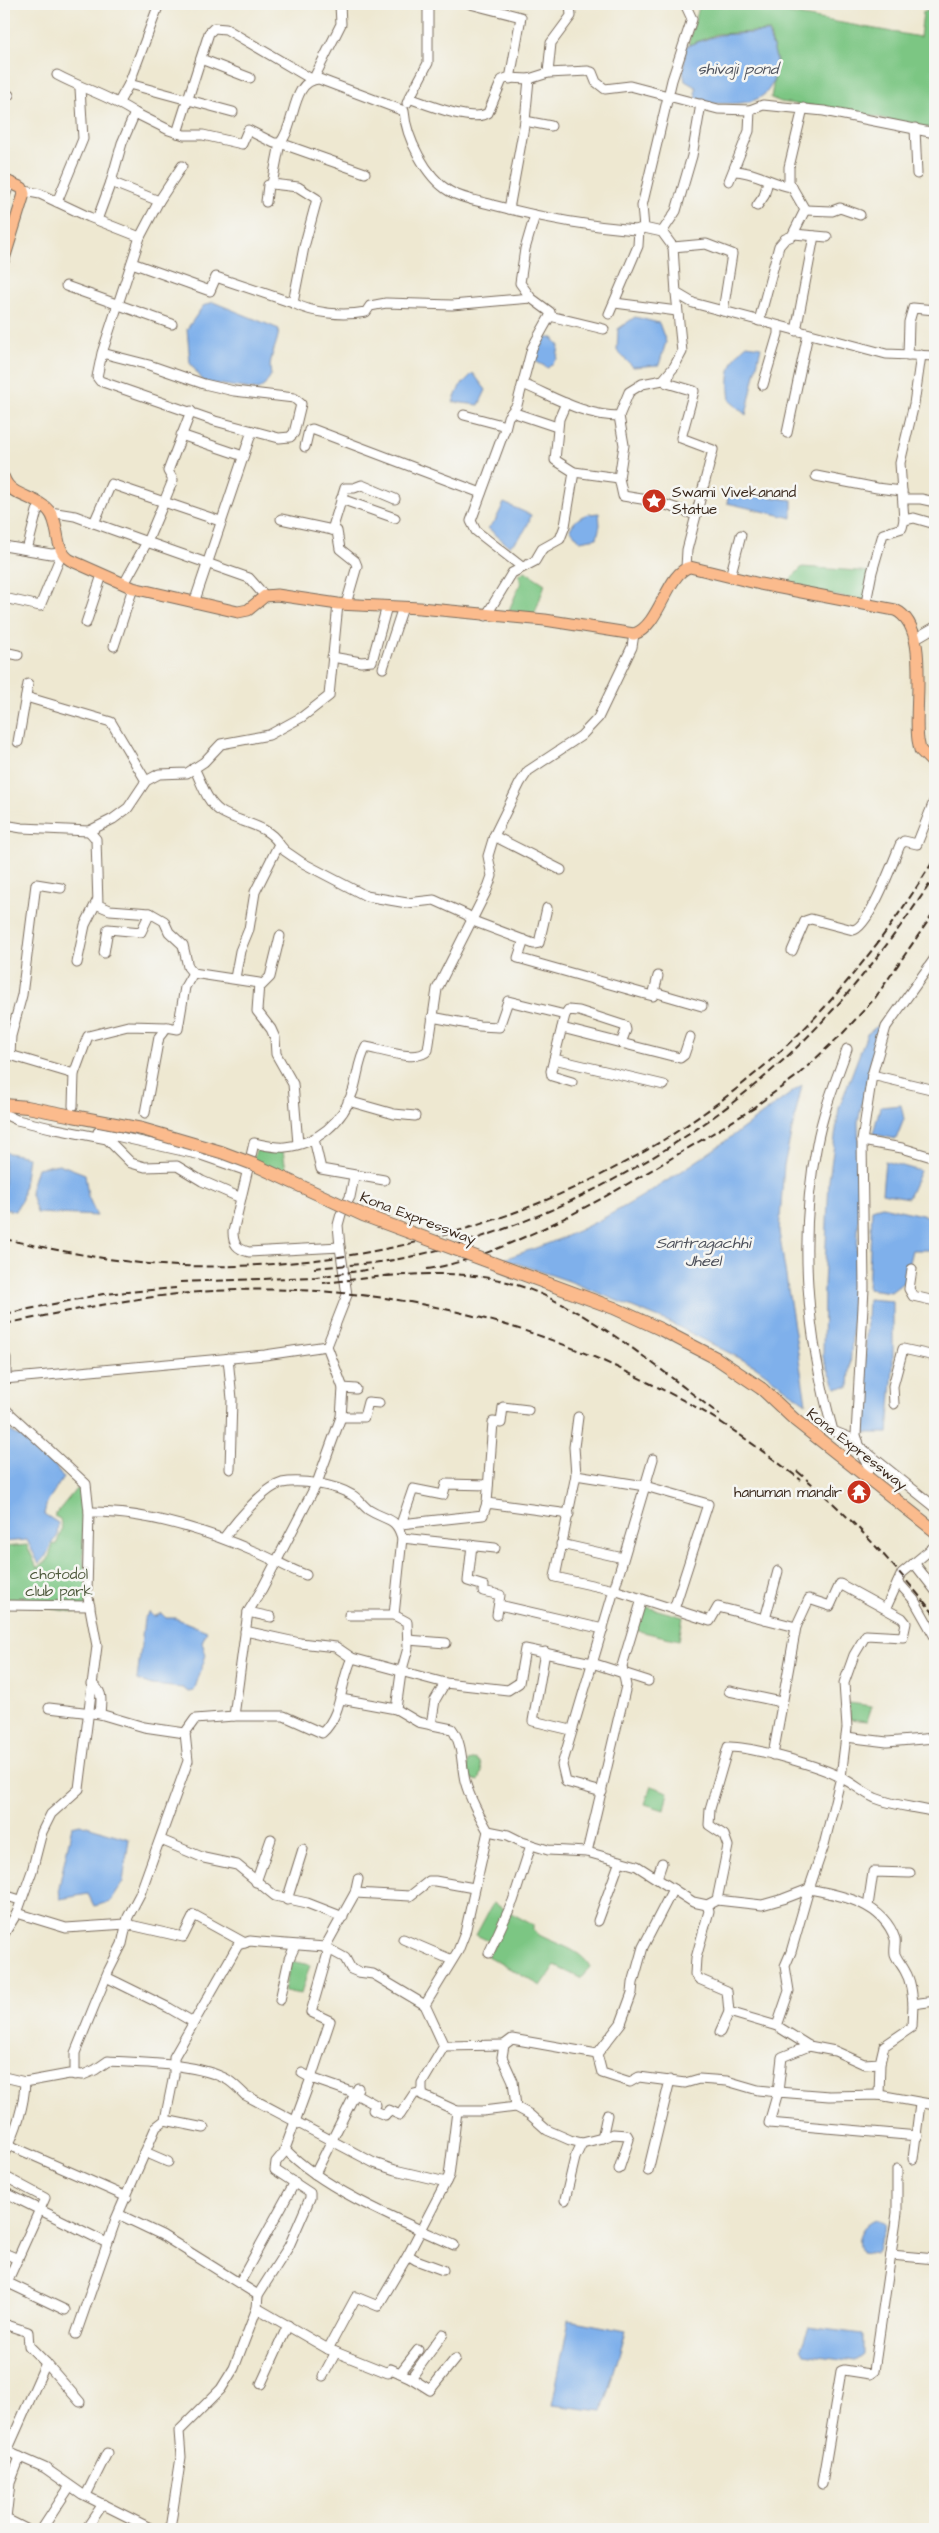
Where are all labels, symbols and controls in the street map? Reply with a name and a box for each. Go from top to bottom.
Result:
water label: shivaji pond [698,58,781,80]
place label: Swami Vivekanand Statue [672,482,796,520]
place icon: Swami Vivekanand Statue [641,488,667,514]
street label: Kona Expressway [357,1187,479,1251]
water label: Santragachhi Jheel [656,1232,753,1272]
street label: Kona Expressway [801,1403,911,1496]
temple icon: hanuman mandir [846,1479,872,1505]
place label: hanuman mandir [734,1482,842,1503]
park label: chotodol club park [25,1564,93,1602]

